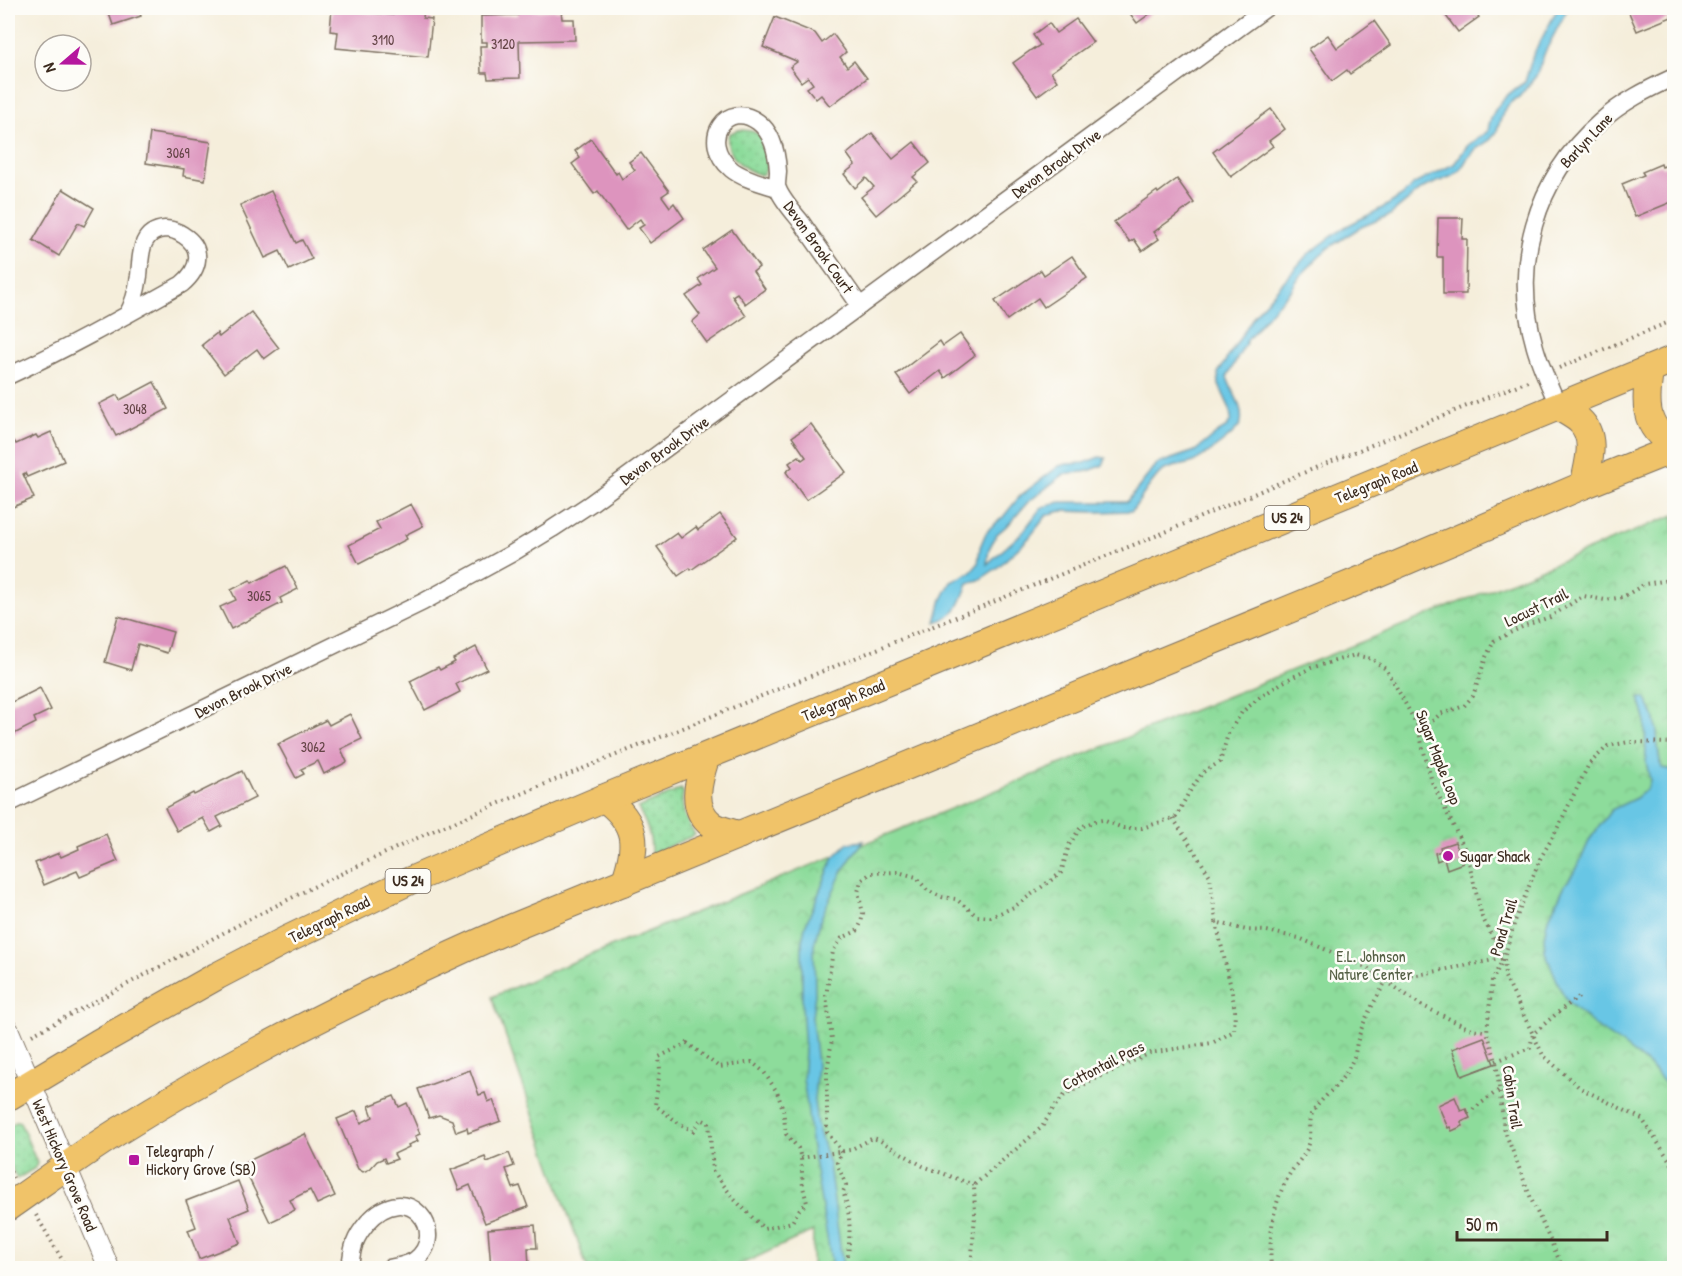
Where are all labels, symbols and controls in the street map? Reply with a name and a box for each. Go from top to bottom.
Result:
house number: 3110 [372,30,394,49]
north arrow [33,33,93,93]
house number: 3120 [491,34,515,53]
text: N [37,60,61,76]
street label: Barlyn Lane [1555,107,1618,172]
street label: Devon Brook Drive [1007,123,1106,203]
house number: 3069 [166,143,190,162]
street label: Devon Brook Court [779,196,859,298]
house number: 3048 [123,399,147,418]
street label: Devon Brook Drive [615,410,714,490]
street label: Telegraph Road [1331,455,1421,509]
road number: US 24 [1264,506,1310,530]
street label: Locust Trail [1501,582,1572,632]
house number: 3065 [247,586,271,605]
street label: Devon Brook Drive [191,657,296,723]
street label: Telegraph Road [798,673,888,727]
street label: Sugar Maple Loop [1411,707,1467,808]
house number: 3062 [301,737,326,756]
place label: Sugar Shack [1460,845,1531,867]
marker: Sugar Shack [1441,849,1455,863]
road number: US 24 [386,869,430,893]
street label: Telegraph Road [285,890,373,948]
street label: Pond Trail [1484,895,1522,958]
park label: E.L. Johnson Nature Center [1329,945,1413,985]
street label: Cottontail Pass [1058,1035,1148,1095]
street label: Cabin Trail [1498,1064,1528,1131]
street label: West Hickory Grove Road [27,1096,103,1234]
place label: Telegraph / Hickory Grove (SB) [146,1140,256,1180]
marker: Telegraph / Hickory Grove (SB) [127,1153,141,1167]
scale bar [1457,1204,1607,1242]
text: 50 m [1466,1212,1498,1237]

